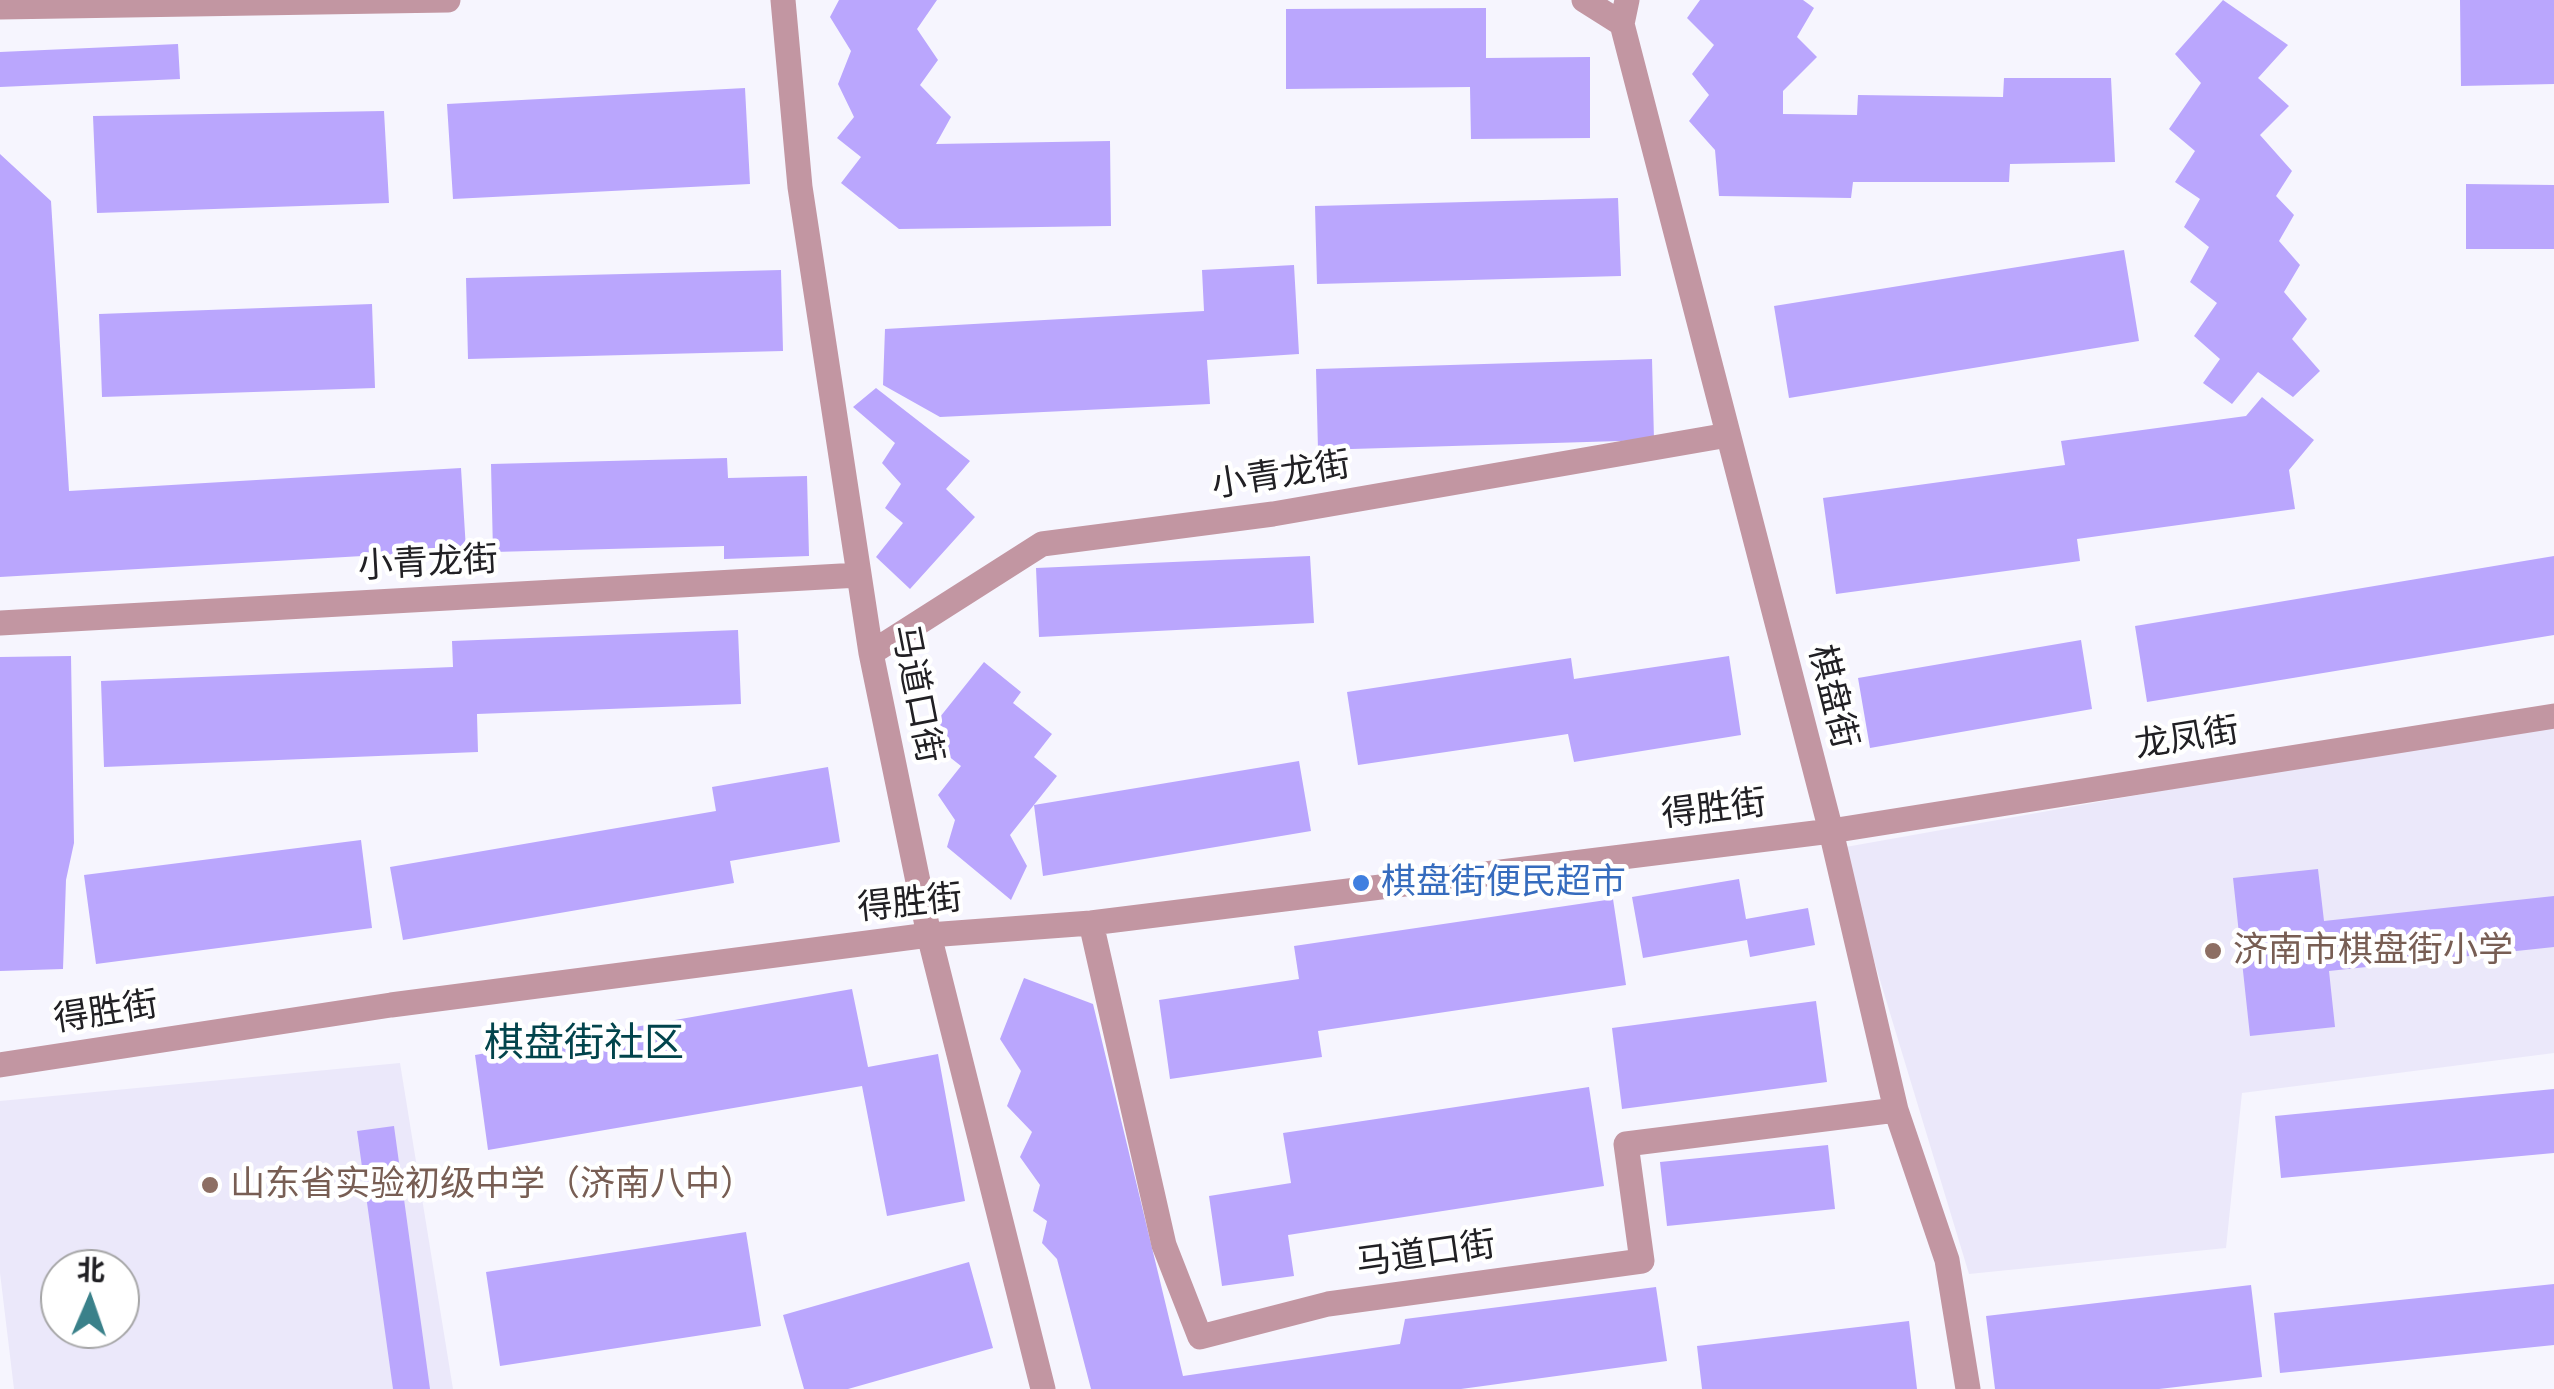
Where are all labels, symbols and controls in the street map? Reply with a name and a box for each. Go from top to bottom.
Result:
street label: 小青龙街 [1209,444,1353,508]
street label: 小青龙街 [357,539,499,589]
street label: 马道口街 [882,621,950,767]
street label: 棋盘街 [1799,641,1865,753]
street label: 龙凤街 [2132,710,2242,768]
street label: 得胜街 [1659,783,1769,837]
place label: 棋盘街便民超市 [1381,862,1626,904]
marker: 棋盘街便民超市 [1350,872,1372,894]
street label: 得胜街 [856,878,964,930]
place label: 济南市棋盘街小学 [2233,930,2513,972]
marker: 济南市棋盘街小学 [2202,940,2224,962]
street label: 得胜街 [51,984,161,1042]
district label: 棋盘街社区 [484,1021,684,1069]
place label: 山东省实验初级中学（济南八中） [230,1164,755,1206]
marker: 山东省实验初级中学（济南八中） [199,1174,221,1196]
street label: 马道口街 [1354,1224,1498,1286]
north arrow [40,1249,140,1349]
text: 北 [76,1254,106,1287]

